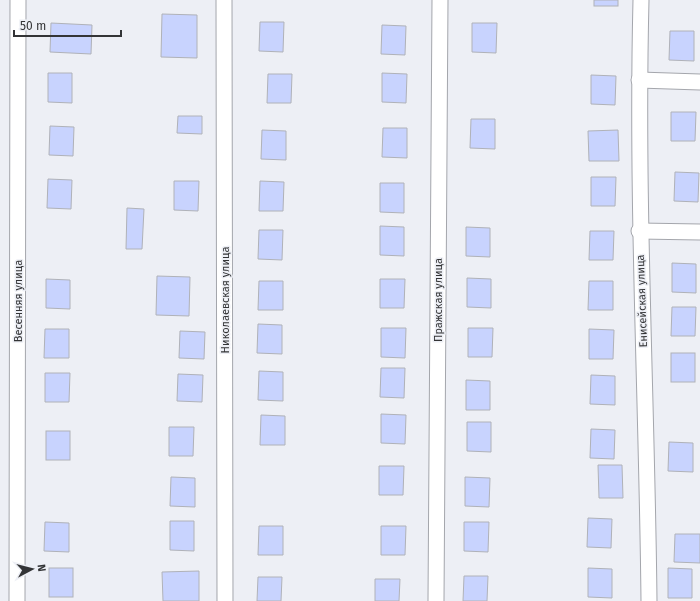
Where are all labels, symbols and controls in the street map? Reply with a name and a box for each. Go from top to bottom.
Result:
scale bar [14,12,121,38]
text: 50 m [20,19,46,33]
street label: Николаевская улица [219,247,232,353]
street label: Енисейская улица [634,254,650,348]
street label: Пражская улица [432,258,445,342]
street label: Весенняя улица [12,260,25,342]
north arrow [12,549,52,589]
text: N [35,563,48,572]

